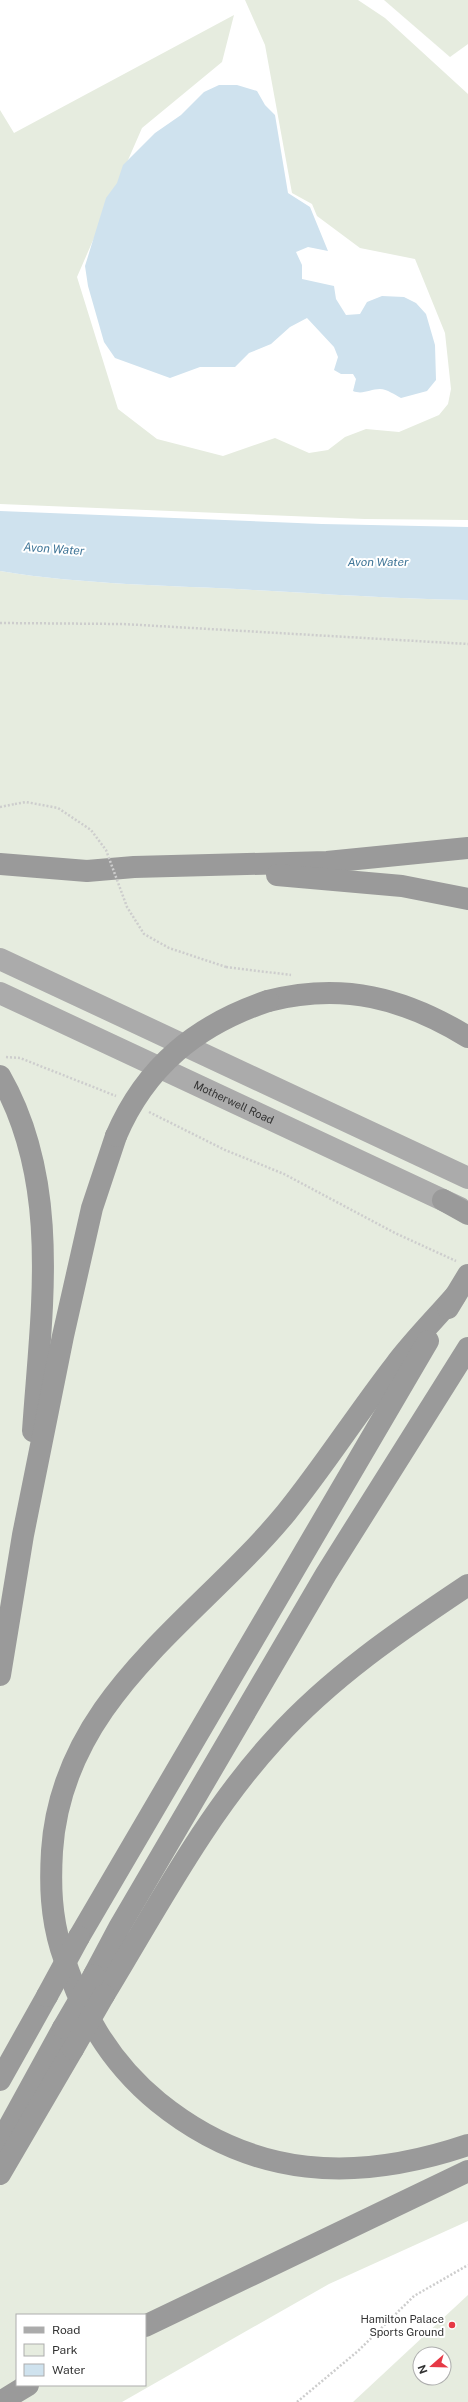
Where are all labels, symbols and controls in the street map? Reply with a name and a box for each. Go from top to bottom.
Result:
water label: Avon Water [23,540,85,558]
water label: Avon Water [348,555,409,569]
street label: Motherwell Road [192,1078,276,1126]
place label: Hamilton Palace Sports Ground [360,2313,444,2338]
legend [16,2314,146,2386]
marker: Hamilton Palace Sports Ground [447,2320,457,2330]
text: Road [52,2323,80,2337]
text: Park [52,2343,78,2357]
north arrow [412,2346,452,2386]
text: Water [52,2363,86,2377]
text: N [415,2363,430,2376]

